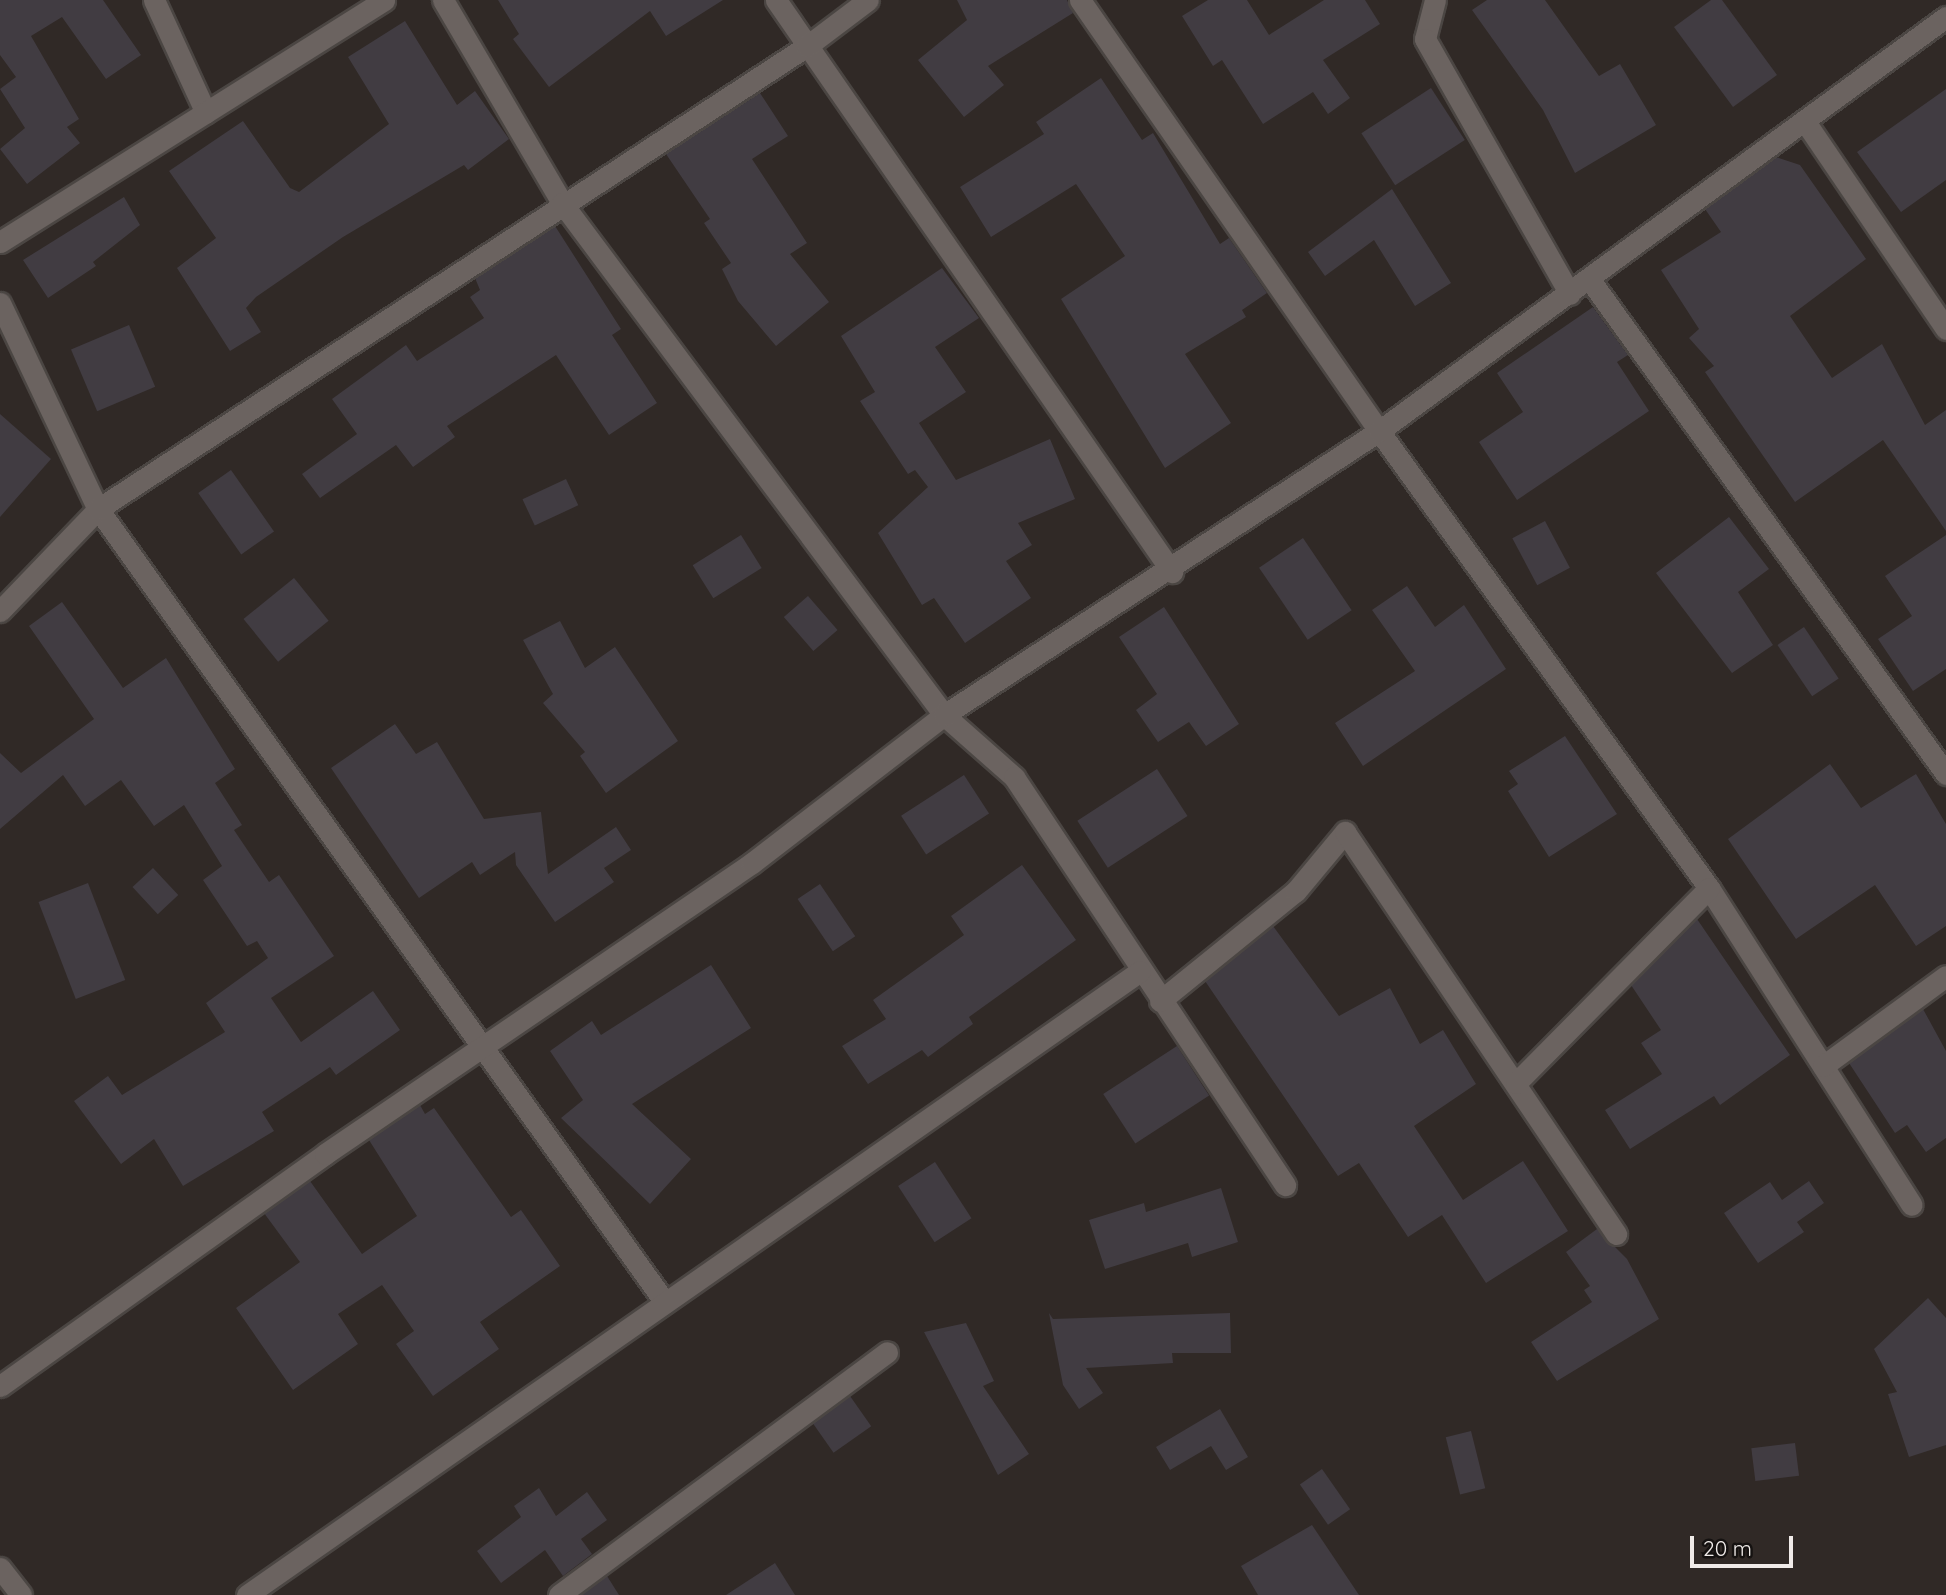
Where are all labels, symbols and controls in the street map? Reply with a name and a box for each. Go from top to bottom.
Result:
scale bar [1694,1522,1797,1566]
text: 20 m [1703,1535,1752,1561]

